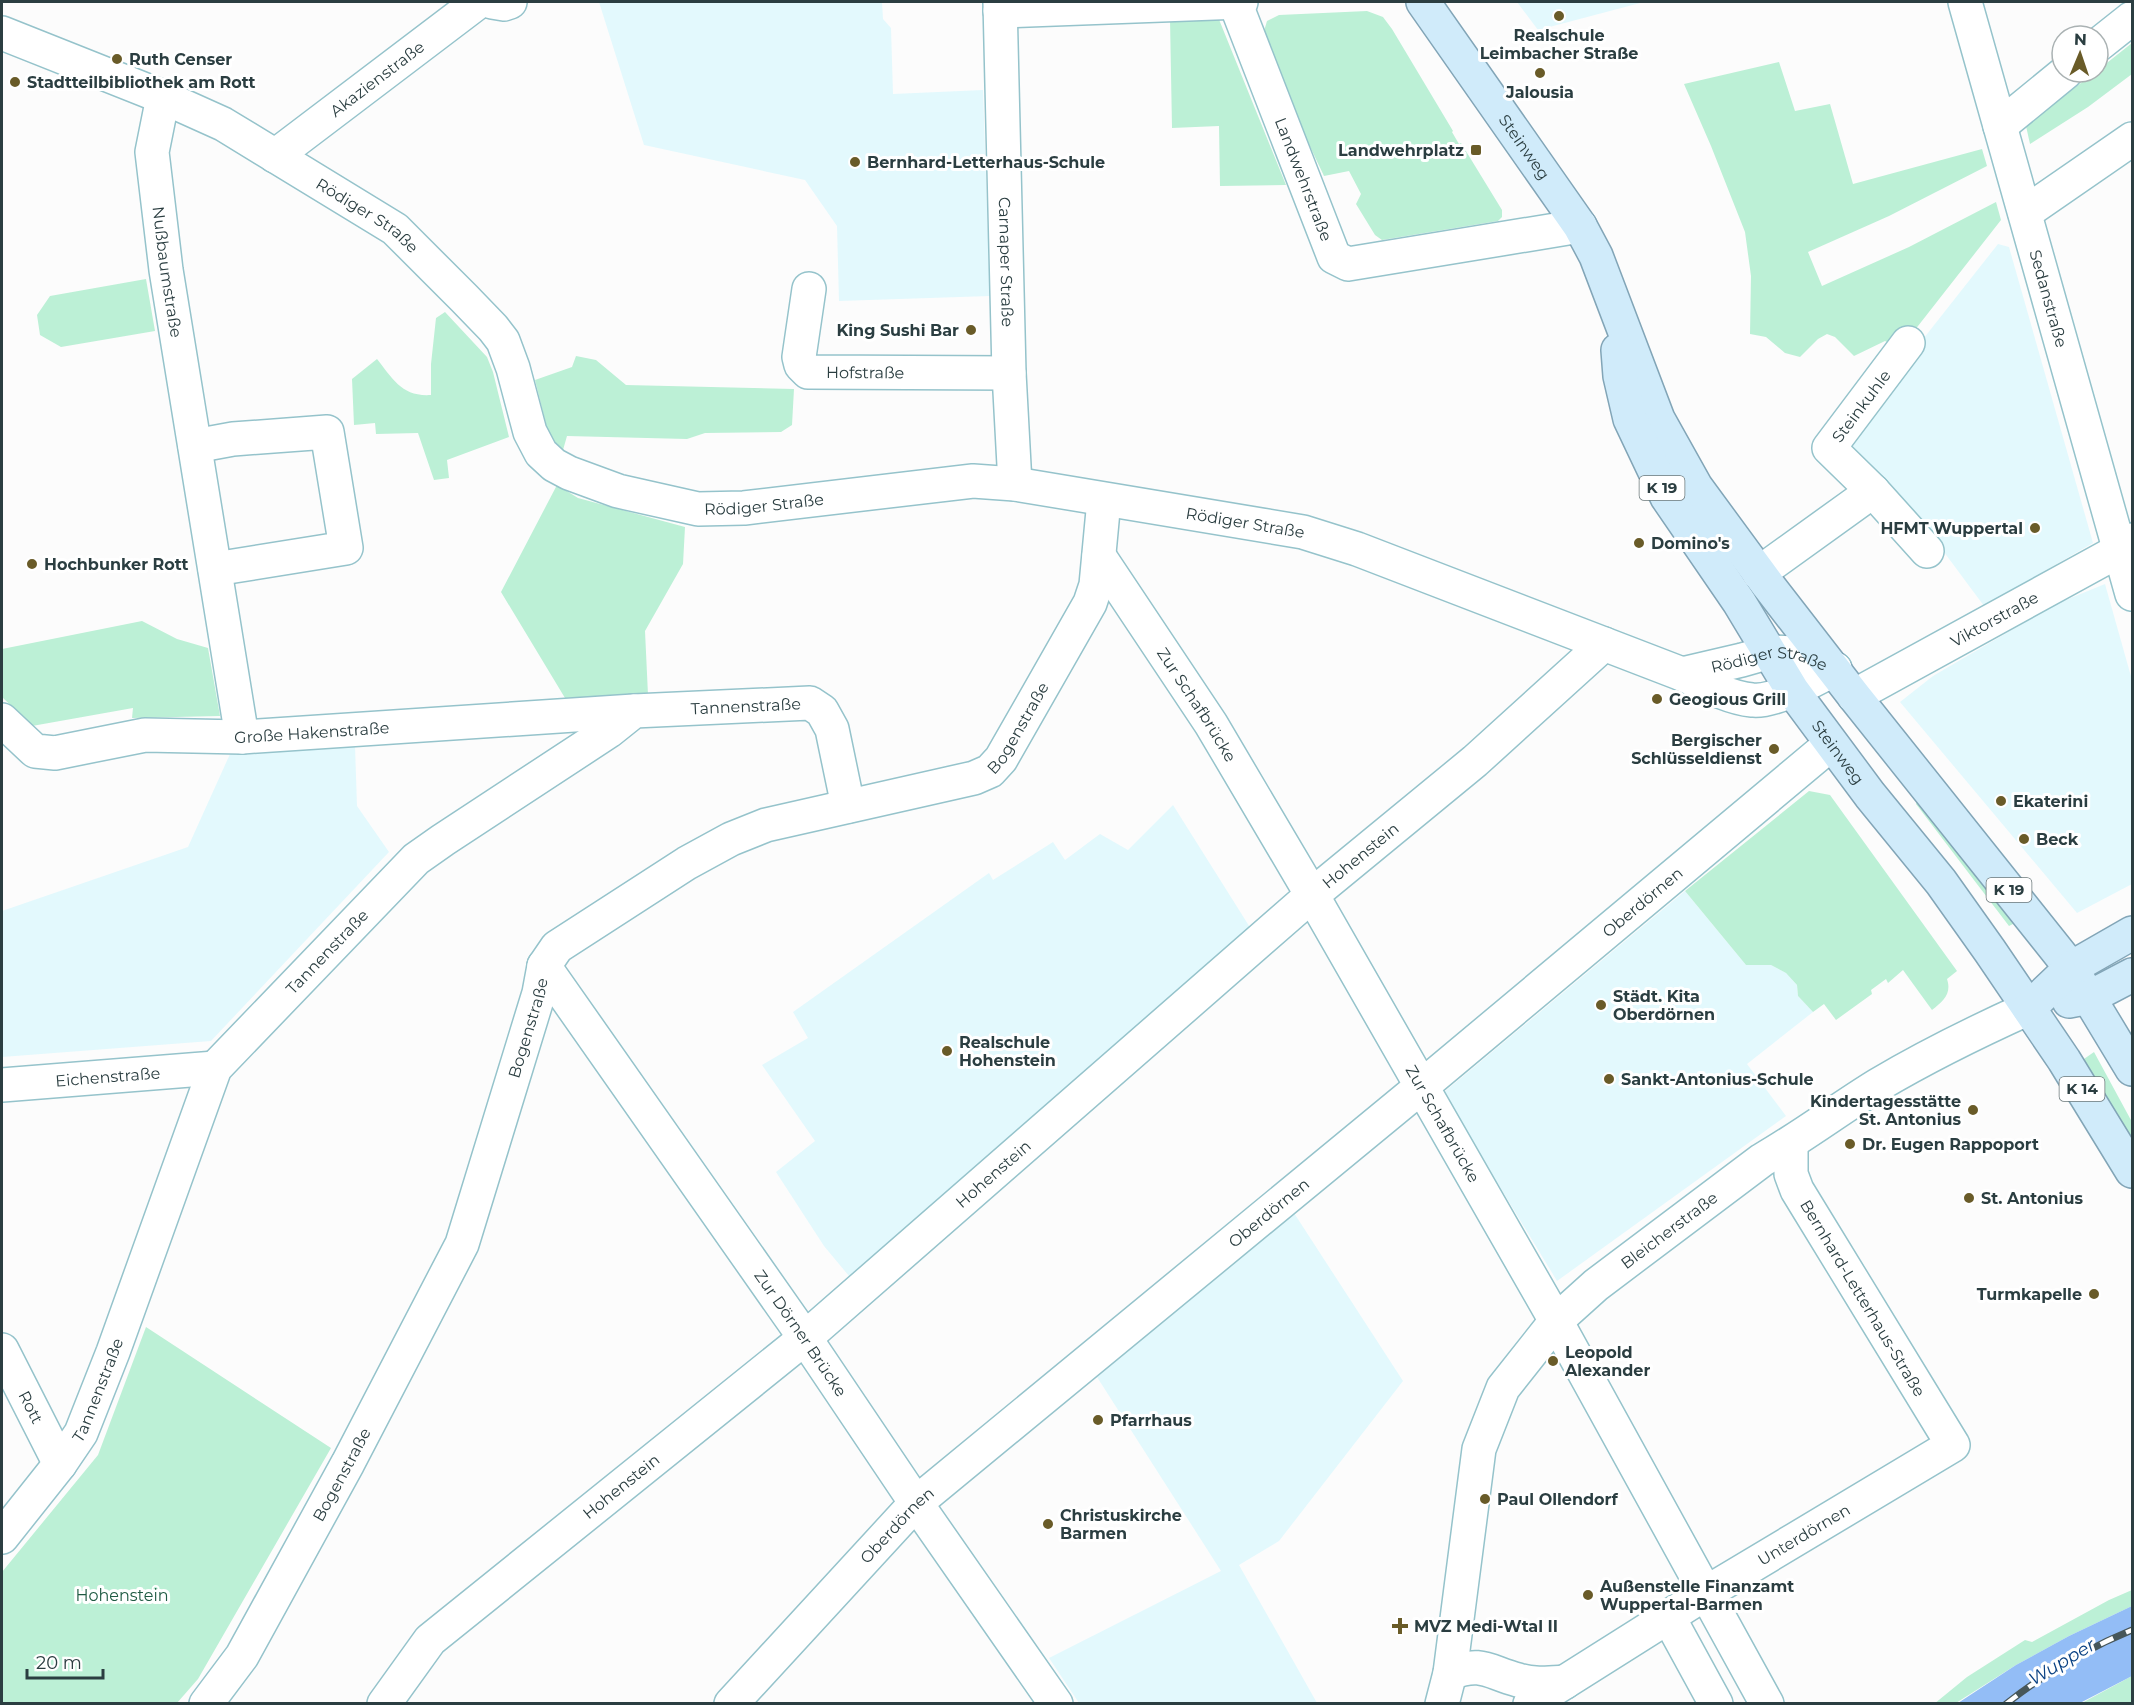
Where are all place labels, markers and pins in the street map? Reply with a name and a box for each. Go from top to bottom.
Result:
marker: Realschule Leimbacher Straße [1552,9,1566,23]
place label: Realschule Leimbacher Straße [1480,26,1638,63]
place label: Ruth Censer [129,50,232,69]
marker: Ruth Censer [110,52,124,66]
marker: Jalousia [1533,66,1547,80]
place label: Stadtteilbibliothek am Rott [27,73,255,92]
marker: Stadtteilbibliothek am Rott [8,75,22,89]
place label: Jalousia [1505,83,1574,102]
place label: Landwehrplatz [1338,141,1464,160]
marker: Landwehrplatz [1469,143,1483,157]
place label: Bernhard-Letterhaus-Schule [867,153,1105,172]
marker: Bernhard-Letterhaus-Schule [848,155,862,169]
place label: King Sushi Bar [836,321,959,340]
marker: King Sushi Bar [964,323,978,337]
place label: HFMT Wuppertal [1880,519,2023,538]
marker: HFMT Wuppertal [2028,521,2042,535]
place label: Domino's [1651,534,1730,553]
marker: Domino's [1632,536,1646,550]
place label: Hochbunker Rott [44,555,189,574]
marker: Hochbunker Rott [25,557,39,571]
place label: Geogious Grill [1669,690,1786,709]
marker: Geogious Grill [1650,692,1664,706]
place label: Bergischer Schlüsseldienst [1631,731,1762,768]
marker: Bergischer Schlüsseldienst [1767,742,1781,756]
place label: Ekaterini [2013,792,2088,811]
marker: Ekaterini [1994,794,2008,808]
place label: Beck [2036,830,2079,849]
marker: Beck [2017,832,2031,846]
place label: Städt. Kita Oberdörnen [1613,987,1715,1024]
marker: Städt. Kita Oberdörnen [1594,998,1608,1012]
place label: Realschule Hohenstein [959,1033,1056,1070]
marker: Realschule Hohenstein [940,1044,954,1058]
place label: Sankt-Antonius-Schule [1621,1070,1814,1089]
marker: Sankt-Antonius-Schule [1602,1072,1616,1086]
place label: Kindertagesstätte St. Antonius [1810,1092,1961,1129]
marker: Kindertagesstätte St. Antonius [1966,1103,1980,1117]
place label: Dr. Eugen Rappoport [1862,1135,2039,1154]
marker: Dr. Eugen Rappoport [1843,1137,1857,1151]
place label: St. Antonius [1981,1189,2083,1208]
marker: St. Antonius [1962,1191,1976,1205]
place label: Turmkapelle [1977,1285,2082,1304]
marker: Turmkapelle [2087,1287,2101,1301]
place label: Leopold Alexander [1564,1343,1650,1380]
marker: Leopold Alexander [1546,1354,1560,1368]
place label: Pfarrhaus [1110,1411,1192,1430]
marker: Pfarrhaus [1091,1413,1105,1427]
place label: Paul Ollendorf [1497,1490,1618,1509]
marker: Paul Ollendorf [1478,1492,1492,1506]
place label: Christuskirche Barmen [1060,1506,1182,1543]
marker: Christuskirche Barmen [1041,1517,1055,1531]
place label: Außenstelle Finanzamt Wuppertal-Barmen [1599,1577,1794,1614]
marker: Außenstelle Finanzamt Wuppertal-Barmen [1581,1588,1595,1602]
marker: MVZ Medi-Wtal II [1391,1617,1409,1635]
place label: MVZ Medi-Wtal II [1414,1617,1558,1636]

